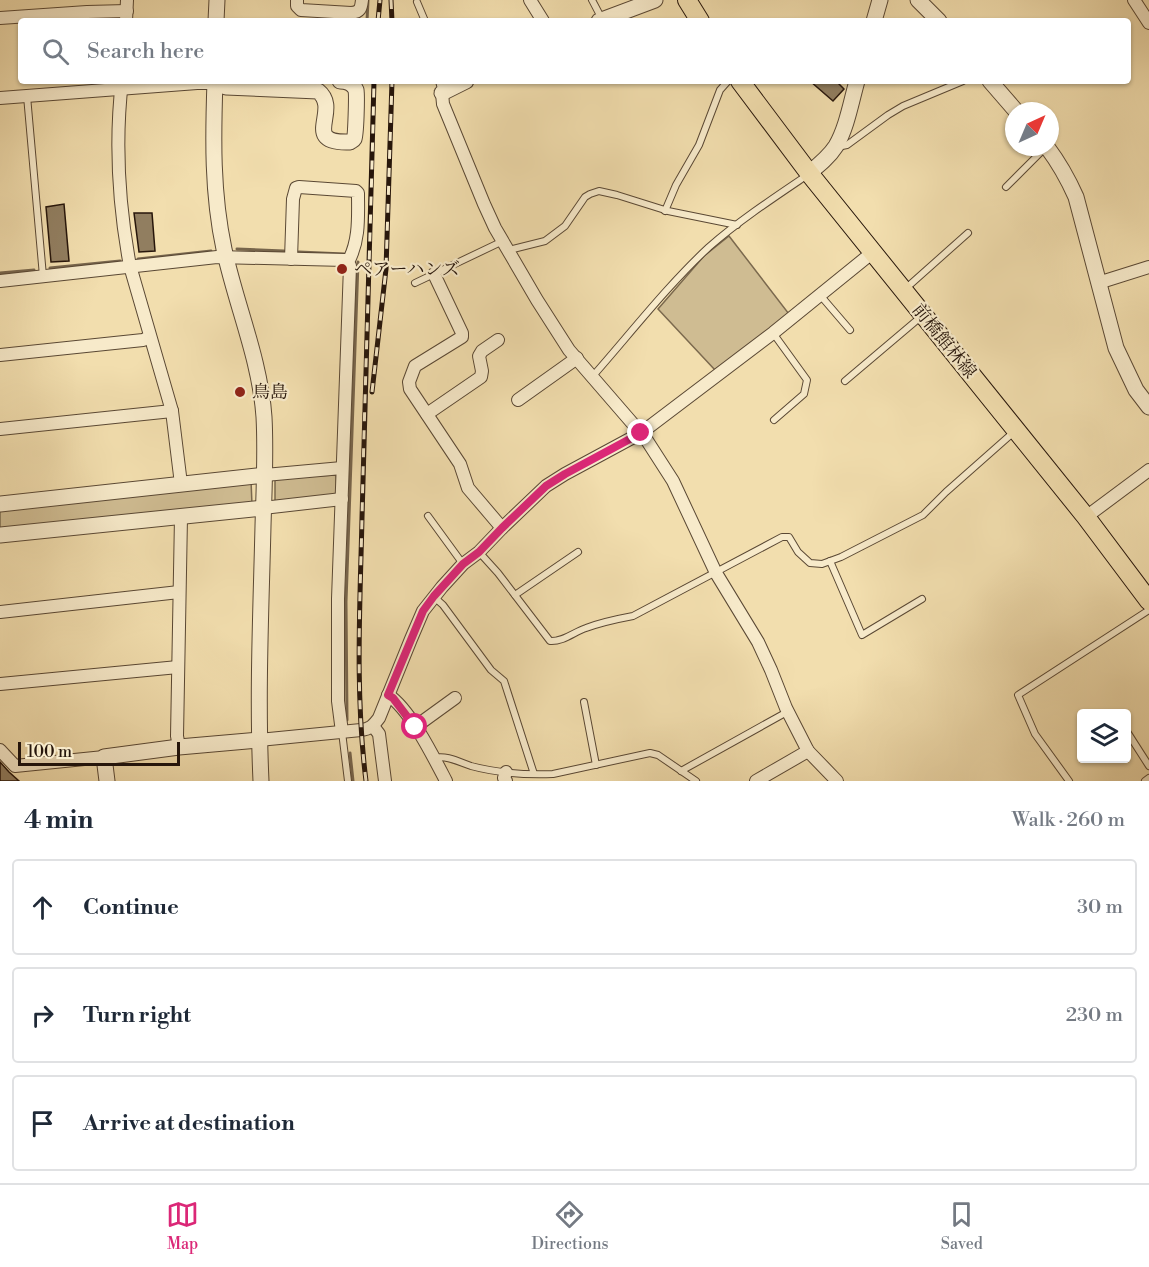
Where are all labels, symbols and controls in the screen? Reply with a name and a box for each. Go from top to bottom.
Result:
search box [18,18,1131,84]
icon: search [39,35,72,68]
text: Search here [87,38,204,65]
north arrow [1005,102,1059,156]
place label: ペアーハンズ [354,258,460,281]
marker: ペアーハンズ [335,262,349,276]
street label: 前橋館林線 [907,299,981,383]
place label: 鳥島 [252,381,288,404]
marker: 鳥島 [233,385,247,399]
route end [627,419,653,445]
map controls [1077,709,1131,763]
button: layers [1077,709,1131,763]
route start [401,713,427,739]
scale bar [18,739,180,766]
text: 100 m [27,742,72,762]
text: 4 min [24,804,94,836]
text: Walk · 260 m [1012,808,1125,833]
icon: ahead [26,891,59,924]
text: Continue [83,894,179,921]
text: 30 m [1077,895,1123,920]
icon: right [26,999,59,1032]
text: Turn right [83,1002,191,1029]
text: 230 m [1066,1003,1123,1028]
icon: arrive [26,1107,59,1140]
text: Arrive at destination [83,1110,295,1137]
tab: Map [166,1198,199,1254]
tab: Directions [531,1198,609,1254]
tab: Saved [941,1198,983,1254]

